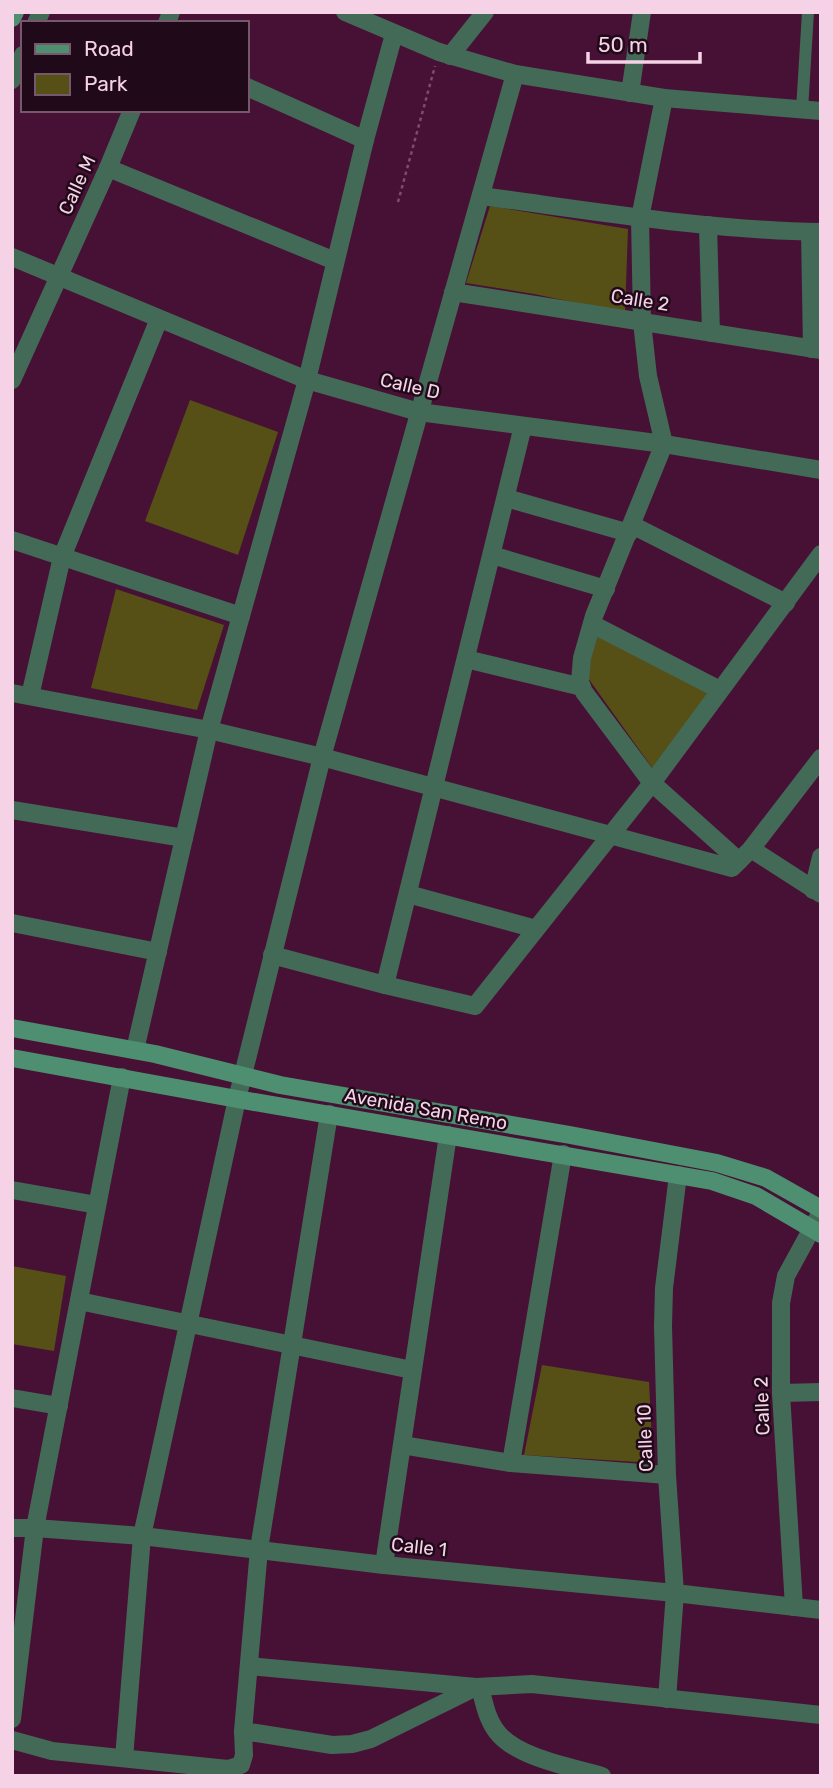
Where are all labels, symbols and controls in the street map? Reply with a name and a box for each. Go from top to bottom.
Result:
legend [21,21,248,112]
scale bar [588,21,700,65]
text: 50 m [598,32,648,57]
text: Road [84,36,134,61]
text: Park [84,71,128,96]
street label: Calle M [53,152,101,218]
street label: Calle 2 [609,284,671,316]
street label: Calle D [378,368,442,404]
street label: Avenida San Remo [343,1083,509,1135]
street label: Calle 2 [749,1376,775,1436]
street label: Calle 10 [632,1404,658,1472]
street label: Calle 1 [390,1533,448,1561]

